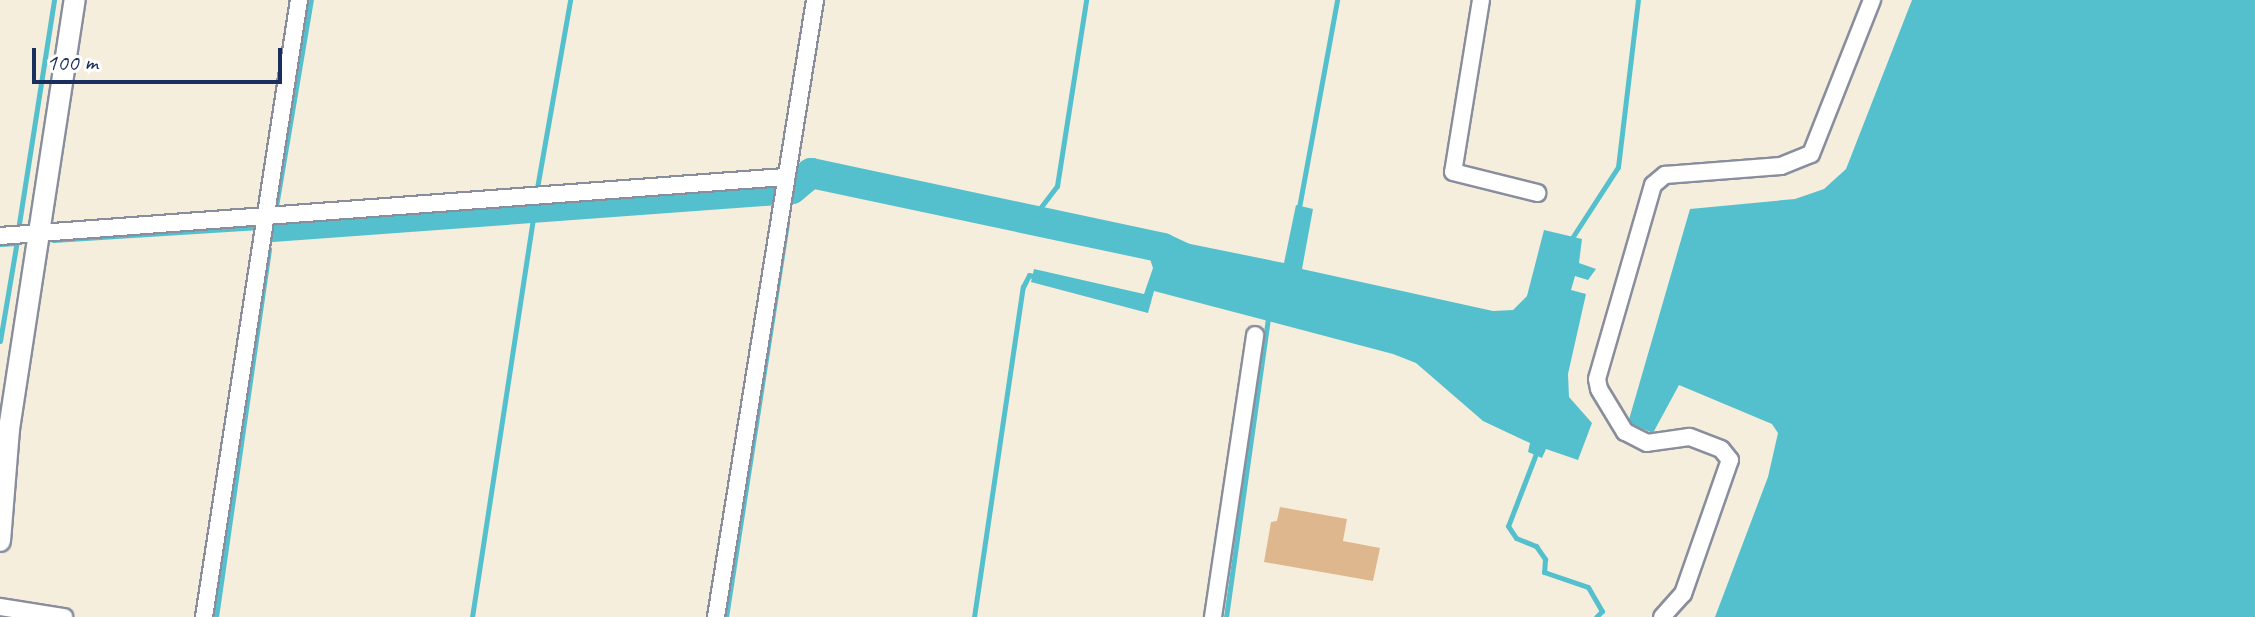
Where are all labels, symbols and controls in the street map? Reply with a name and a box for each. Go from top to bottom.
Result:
scale bar [36,32,286,82]
text: 100 m [46,47,98,77]

